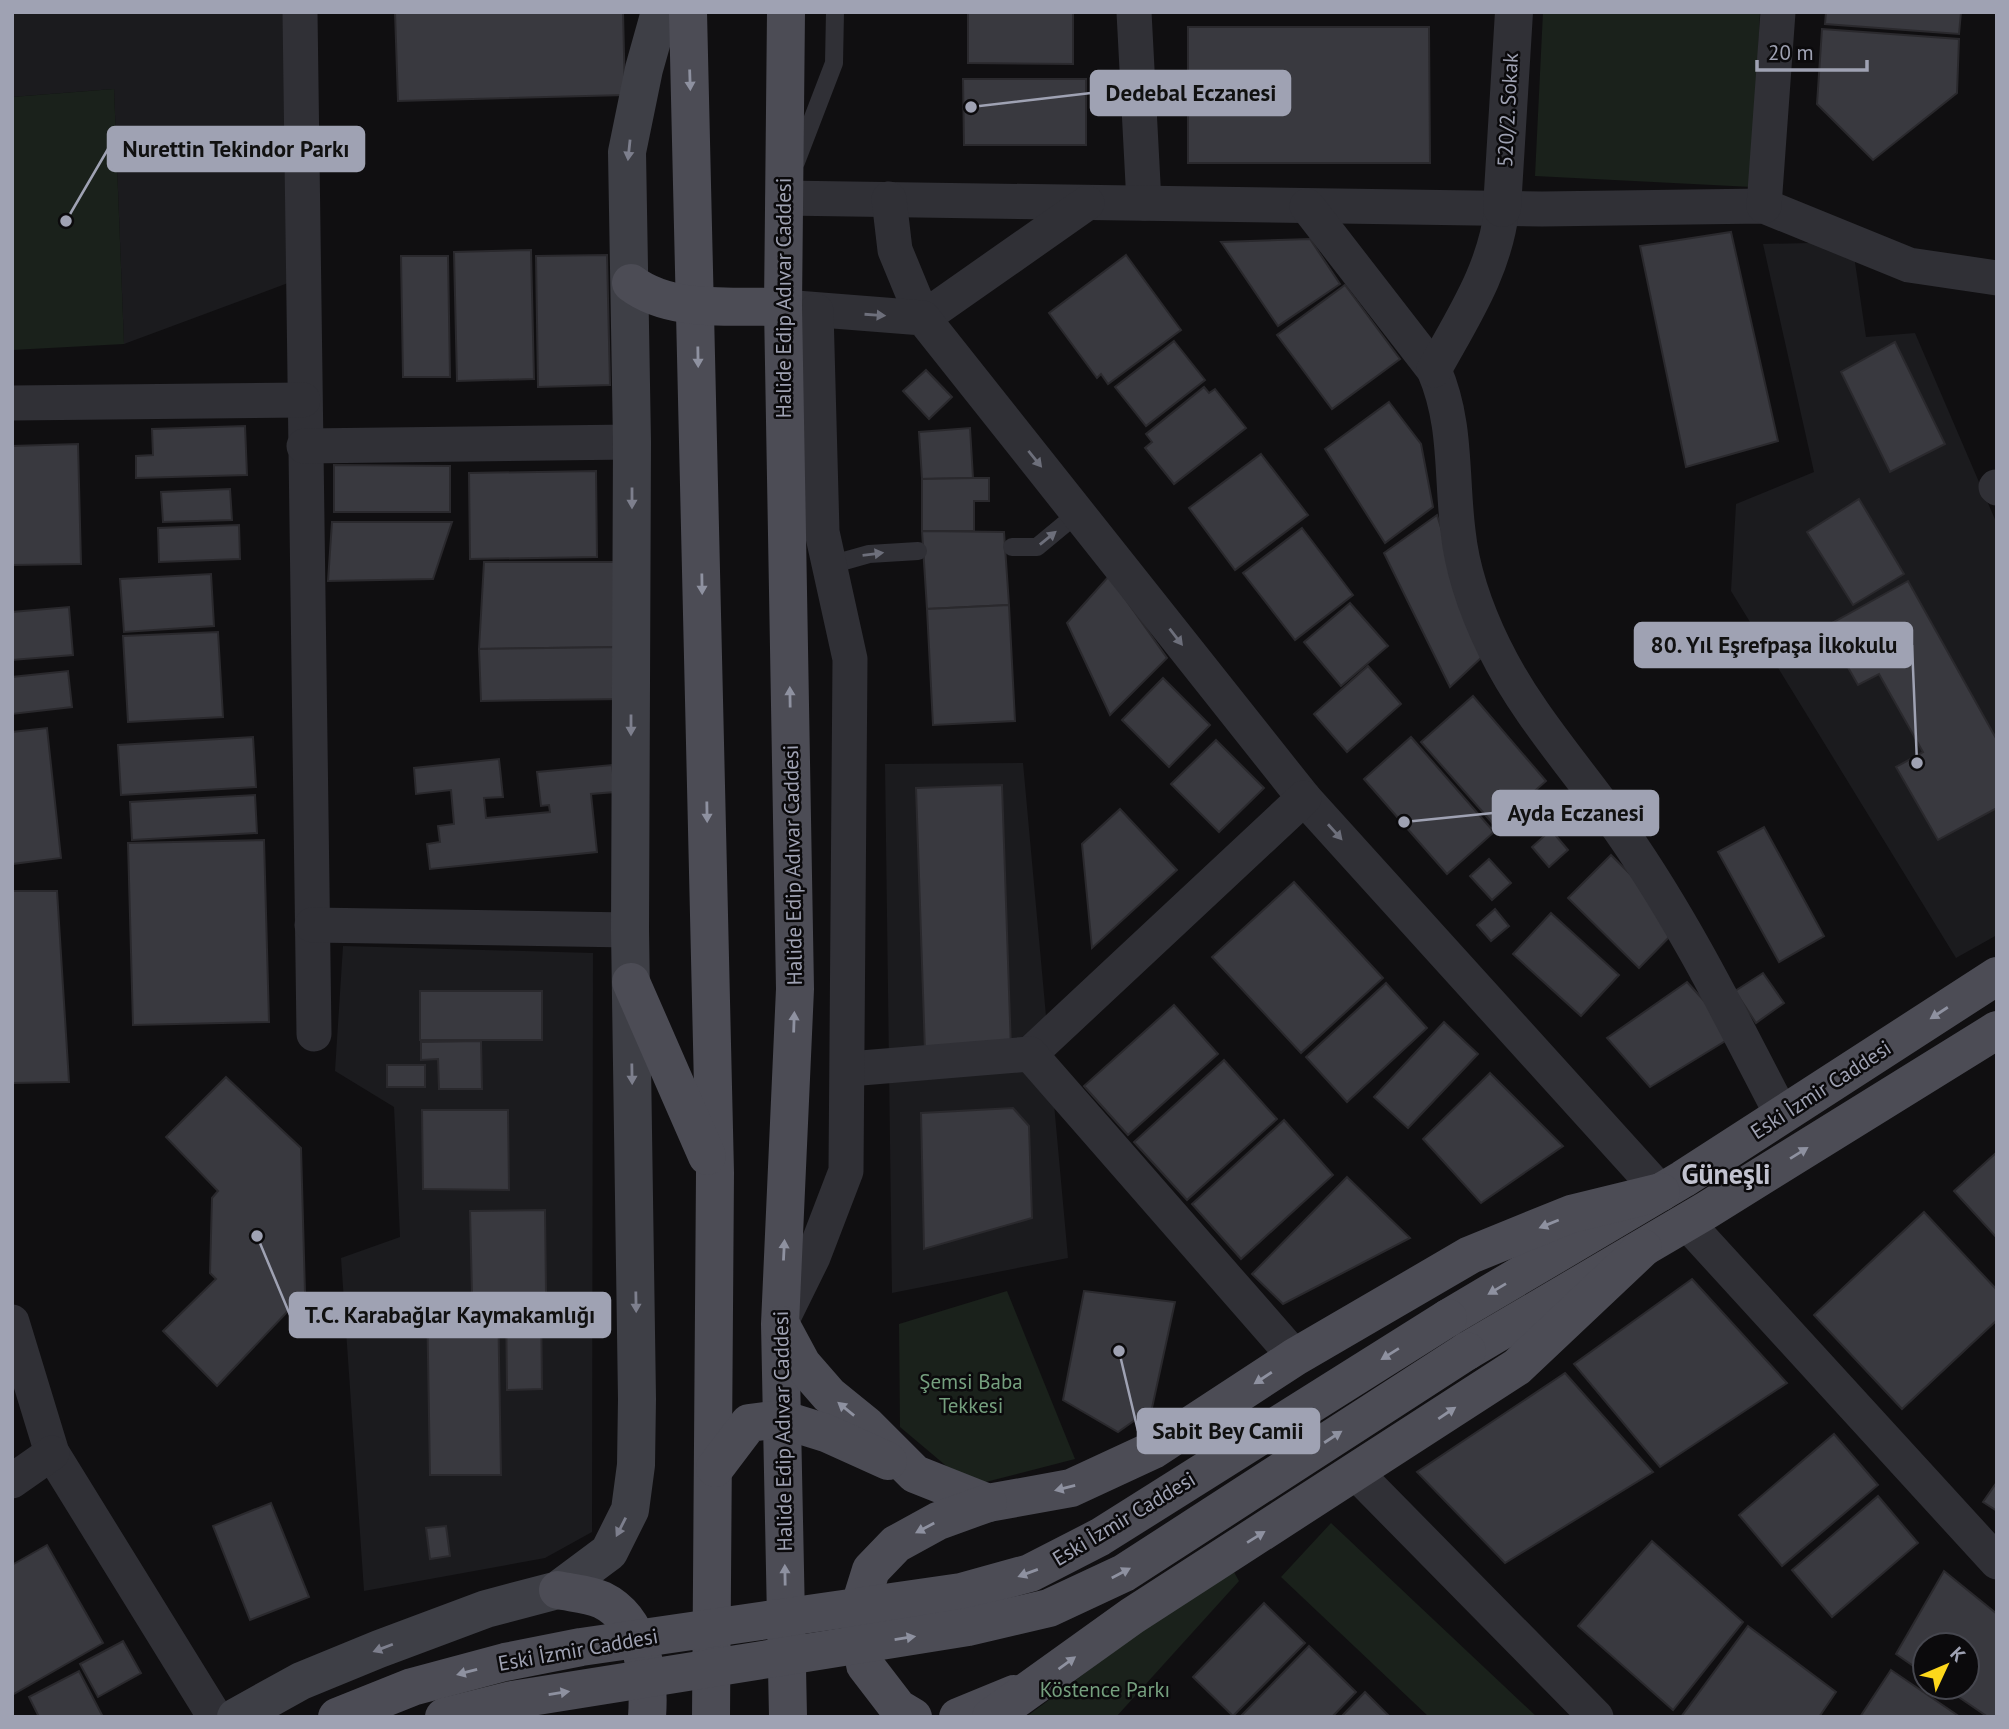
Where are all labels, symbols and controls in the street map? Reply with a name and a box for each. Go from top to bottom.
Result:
scale bar [1757,28,1867,72]
text: 20 m [1768,39,1814,66]
street label: 520/2. Sokak [1491,52,1524,168]
one-way arrow [685,70,696,92]
callout: Dedebal Eczanesi [1091,71,1290,115]
text: Dedebal Eczanesi [1106,78,1276,107]
callout: Nurettin Tekindor Parkı [108,127,364,171]
text: Nurettin Tekindor Parkı [123,134,349,163]
one-way arrow [623,139,634,161]
street label: Halide Edip Adıvar Caddesi [770,178,797,418]
one-way arrow [864,310,886,321]
one-way arrow [692,346,703,368]
one-way arrow [1027,449,1042,467]
one-way arrow [626,487,638,509]
one-way arrow [1038,530,1056,545]
one-way arrow [863,549,885,560]
one-way arrow [697,574,708,596]
callout: 80. Yıl Eşrefpaşa İlkokulu [1635,623,1912,667]
one-way arrow [1169,627,1184,645]
text: 80. Yıl Eşrefpaşa İlkokulu [1651,630,1897,659]
one-way arrow [784,686,796,708]
one-way arrow [625,715,637,737]
street label: Halide Edip Adıvar Caddesi [777,744,808,986]
callout: Ayda Eczanesi [1493,791,1658,835]
text: Ayda Eczanesi [1507,798,1645,827]
one-way arrow [701,801,713,823]
one-way arrow [1327,823,1343,841]
one-way arrow [1930,1006,1949,1019]
one-way arrow [789,1011,800,1033]
street label: Eski İzmir Caddesi [1745,1034,1896,1145]
one-way arrow [627,1064,638,1086]
one-way arrow [1789,1146,1809,1159]
district label: Güneşli [1681,1155,1771,1192]
one-way arrow [1538,1218,1559,1229]
one-way arrow [779,1238,790,1260]
one-way arrow [1487,1283,1506,1295]
one-way arrow [630,1291,642,1313]
callout: T.C. Karabağlar Kaymakamlığı [290,1293,610,1337]
text: T.C. Karabağlar Kaymakamlığı [305,1300,595,1329]
street label: Halide Edip Adıvar Caddesi [767,1310,798,1552]
one-way arrow [1380,1348,1400,1361]
park label: Şemsi Baba Tekkesi [919,1368,1023,1419]
one-way arrow [1253,1372,1273,1385]
one-way arrow [837,1402,854,1417]
one-way arrow [1438,1406,1456,1420]
callout: Sabit Bey Camii [1138,1409,1319,1453]
text: Sabit Bey Camii [1152,1416,1304,1445]
one-way arrow [1324,1431,1343,1444]
street label: Eski İzmir Caddesi [1047,1465,1200,1572]
one-way arrow [1054,1483,1076,1494]
one-way arrow [616,1517,627,1537]
one-way arrow [915,1522,934,1534]
one-way arrow [1247,1530,1266,1543]
one-way arrow [779,1564,790,1586]
one-way arrow [1017,1567,1038,1578]
one-way arrow [1111,1567,1131,1579]
street label: Eski İzmir Caddesi [496,1622,660,1677]
north arrow [1911,1631,1981,1701]
one-way arrow [894,1632,916,1643]
text: K [1946,1642,1971,1667]
one-way arrow [372,1643,393,1654]
one-way arrow [1058,1656,1076,1670]
one-way arrow [456,1667,478,1678]
park label: Köstence Parkı [1040,1676,1170,1703]
one-way arrow [548,1687,570,1698]

